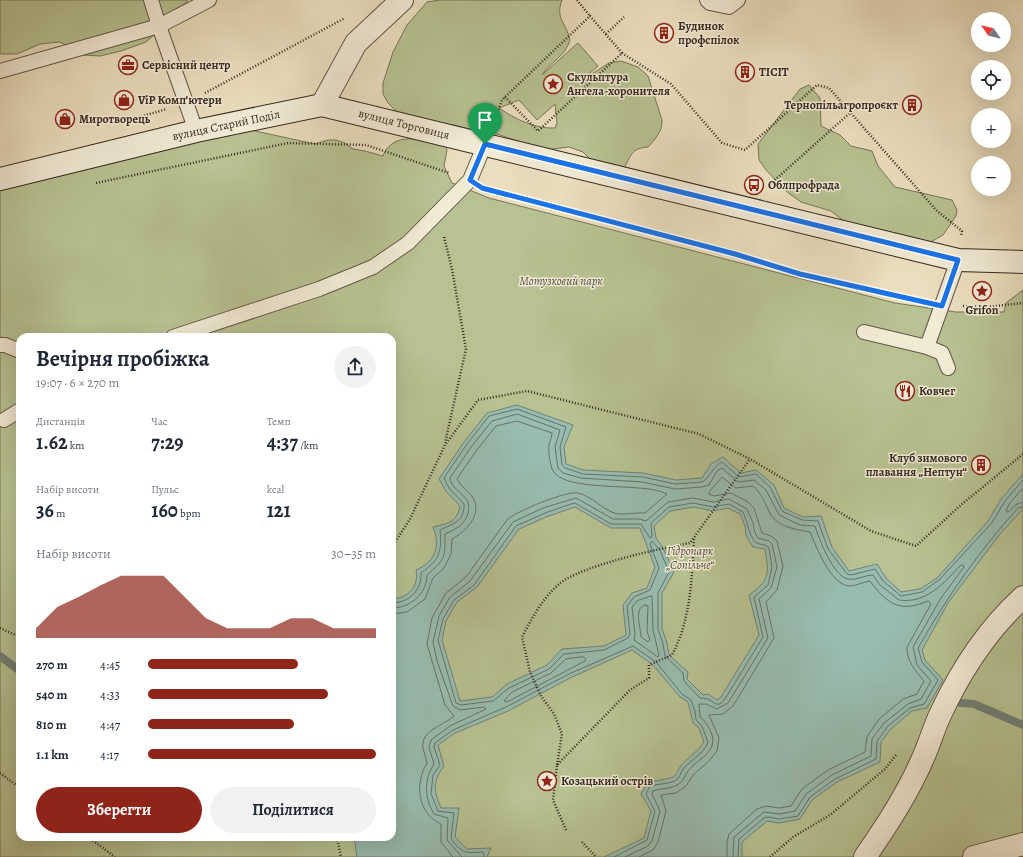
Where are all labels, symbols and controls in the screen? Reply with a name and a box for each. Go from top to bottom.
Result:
north arrow [971,12,1011,52]
map controls [971,12,1011,196]
place label: Будинок профспілок [678,18,740,48]
building icon: Будинок профспілок [653,22,675,44]
office icon: Сервісний центр [117,54,139,76]
place label: Сервісний центр [142,57,231,73]
button: locate [971,60,1011,100]
building icon: ТІСІТ [734,61,756,83]
place label: ТІСІТ [759,64,789,80]
place label: Скульптура Ангела-хоронителя [566,69,670,99]
place icon: Скульптура Ангела-хоронителя [542,73,564,95]
shop icon: ViP Комп’ютери [113,89,135,111]
place label: ViP Комп’ютери [137,92,222,108]
building icon: Тернопільагропроєкт [901,94,923,116]
place label: Тернопільагропроєкт [784,97,899,113]
pin [468,103,502,144]
street label: вулиця Торговиця [357,105,451,143]
street label: вулиця Старий Поділ [171,106,281,144]
shop icon: Миротворець [54,108,76,130]
button: + [971,108,1011,148]
icon: arrive [474,109,496,131]
place label: Миротворець [79,111,151,127]
button: − [971,156,1011,196]
bus stop icon: Облпрофрада [743,174,765,196]
place label: Облпрофрада [768,177,840,193]
park label: Мотузковий парк [519,273,603,289]
place icon: Grifon [971,280,993,302]
place label: Grifon [966,302,999,318]
text: Вечірня пробіжка [36,344,210,374]
button: share [334,346,376,388]
text: 19:07 · 6 × 270 m [36,374,119,391]
restaurant icon: Ковчег [894,380,916,402]
place label: Ковчег [919,383,956,399]
text: Дистанція [36,414,85,429]
text: Час [151,414,168,429]
text: Темп [267,414,291,429]
text: 1.62 [36,429,68,456]
text: 7:29 [151,429,184,456]
text: 4:37 [267,429,298,456]
text: km [68,438,84,453]
text: /km [298,438,318,453]
place label: Клуб зимового плавання „Нептун“ [866,450,967,480]
building icon: Клуб зимового плавання „Нептун“ [970,454,992,476]
text: Набір висоти [36,482,99,497]
text: Пульс [151,482,179,497]
text: kcal [267,482,284,497]
text: 36 [36,497,54,524]
text: 160 [151,497,178,524]
text: 121 [267,497,291,524]
text: m [54,506,65,521]
text: bpm [178,506,201,521]
park label: Гідропарк „Сопільче“ [665,543,715,573]
text: Набір висоти [36,545,111,562]
text: 30–35 m [331,545,376,562]
text: 270 m [36,656,68,673]
text: 4:45 [100,656,120,673]
text: 540 m [36,686,67,703]
text: 4:33 [100,686,120,703]
text: 810 m [36,716,67,733]
text: 4:47 [100,716,120,733]
text: 1.1 km [36,746,69,763]
text: 4:17 [100,746,119,763]
place icon: Козацький острів [536,770,558,792]
place label: Козацький острів [561,773,653,789]
button: Зберегти [36,787,202,833]
button: Поділитися [210,787,376,833]

